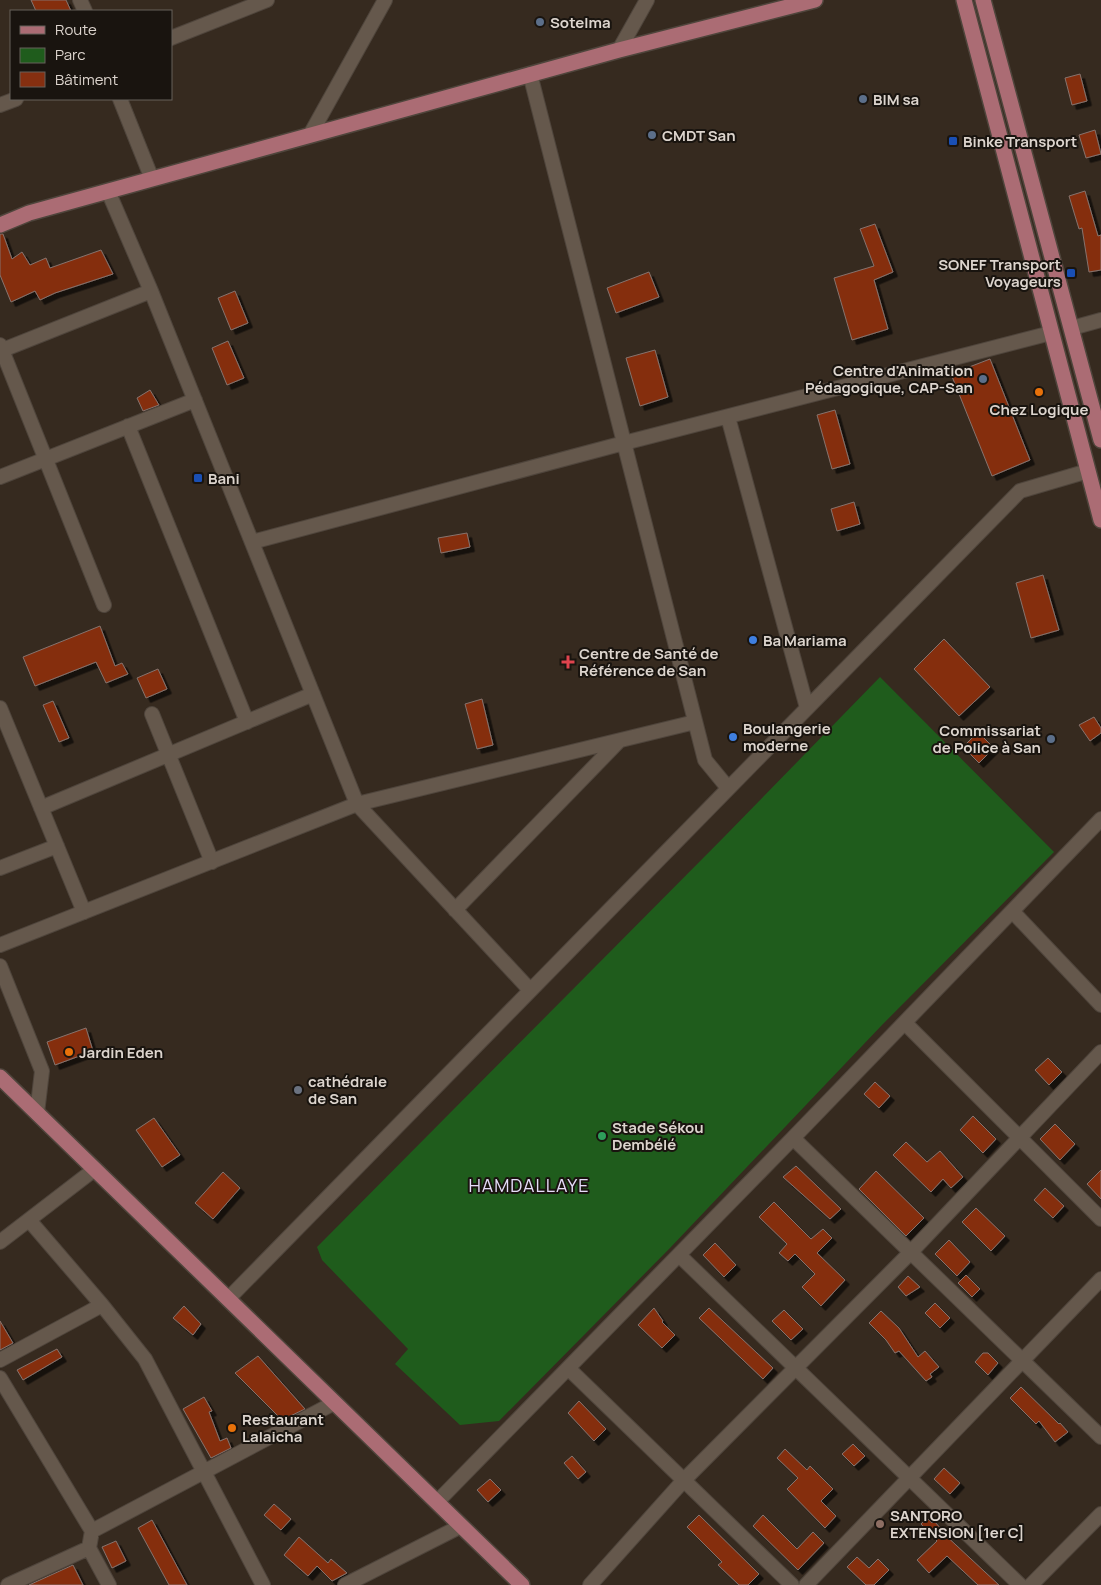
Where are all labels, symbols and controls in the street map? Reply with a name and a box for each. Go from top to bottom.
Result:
legend [10,10,172,100]
place label: Sotelma [550,12,611,33]
marker: Sotelma [534,16,546,28]
text: Route [55,19,97,40]
text: Parc [55,44,86,65]
text: Bâtiment [55,69,118,90]
place label: BIM sa [873,89,919,110]
marker: BIM sa [857,93,869,105]
place label: CMDT San [662,125,736,146]
marker: CMDT San [646,129,658,141]
place label: Binke Transport [963,131,1077,152]
marker: Binke Transport [947,135,959,147]
place label: SONEF Transport Voyageurs [938,254,1061,292]
marker: SONEF Transport Voyageurs [1065,267,1077,279]
place label: Centre d'Animation Pédagogique, CAP-San [805,360,973,398]
marker: Centre d'Animation Pédagogique, CAP-San [977,373,989,385]
marker: Chez Logique [1033,386,1045,398]
place label: Chez Logique [990,399,1088,420]
place label: Bani [208,468,240,489]
marker: Bani [192,472,204,484]
place label: Ba Mariama [763,630,847,651]
marker: Ba Mariama [747,634,759,646]
place label: Centre de Santé de Référence de San [579,643,719,681]
marker: Centre de Santé de Référence de San [561,655,575,669]
place label: Boulangerie moderne [743,718,831,756]
place label: Commissariat de Police à San [933,720,1041,758]
marker: Boulangerie moderne [727,731,739,743]
marker: Commissariat de Police à San [1045,733,1057,745]
place label: Jardin Eden [79,1042,163,1063]
marker: Jardin Eden [63,1046,75,1058]
place label: cathédrale de San [308,1071,387,1109]
marker: cathédrale de San [292,1084,304,1096]
place label: Stade Sékou Dembélé [612,1117,704,1155]
marker: Stade Sékou Dembélé [596,1130,608,1142]
district label: HAMDALLAYE [469,1173,589,1197]
place label: Restaurant Lalaicha [242,1409,324,1447]
marker: Restaurant Lalaicha [226,1422,238,1434]
place label: SANTORO EXTENSION [1er C] [890,1505,1024,1543]
marker: SANTORO EXTENSION [1er C] [874,1518,886,1530]

